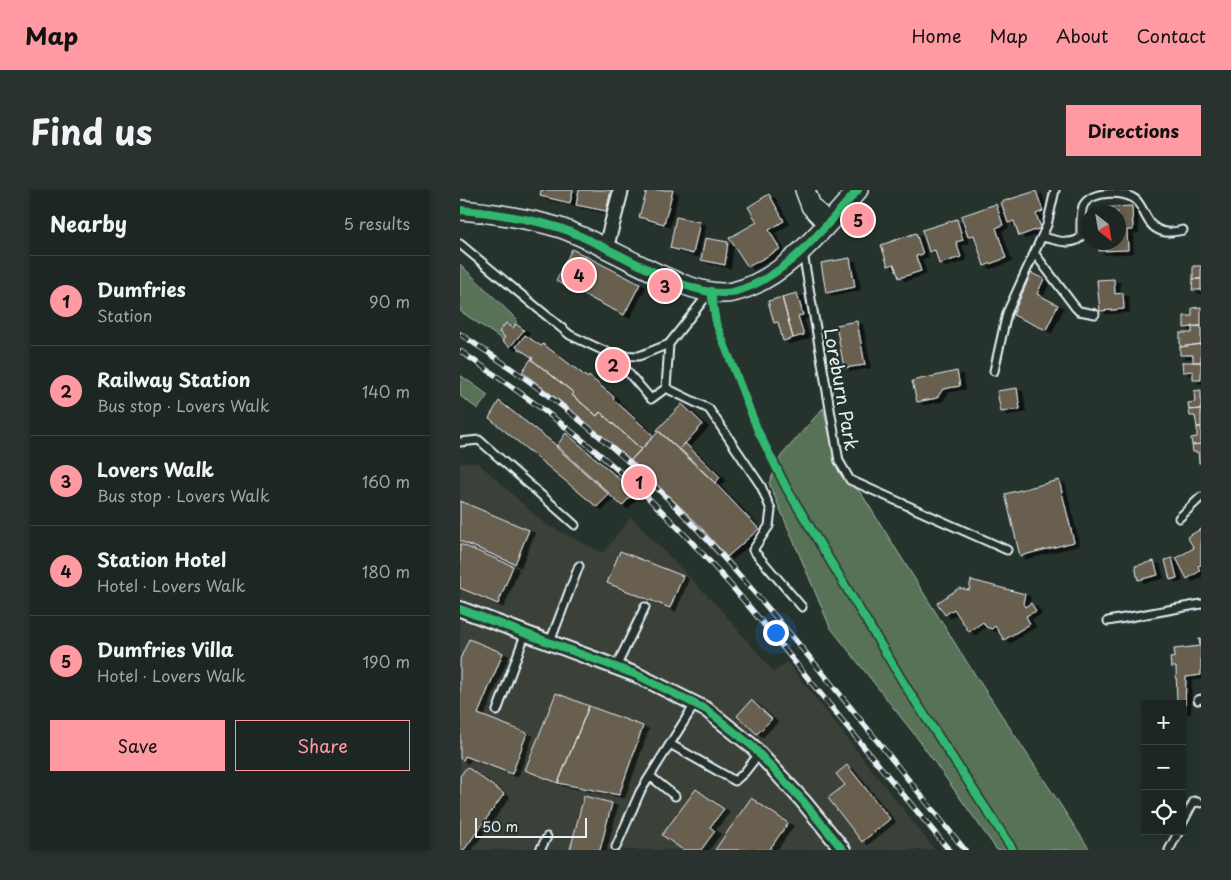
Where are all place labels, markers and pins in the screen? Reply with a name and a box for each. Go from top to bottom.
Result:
pin: 5 [842,201,874,239]
pin: 4 [563,256,595,294]
pin: 3 [649,267,681,305]
pin: 2 [597,346,629,384]
pin: 1 [623,463,655,501]

